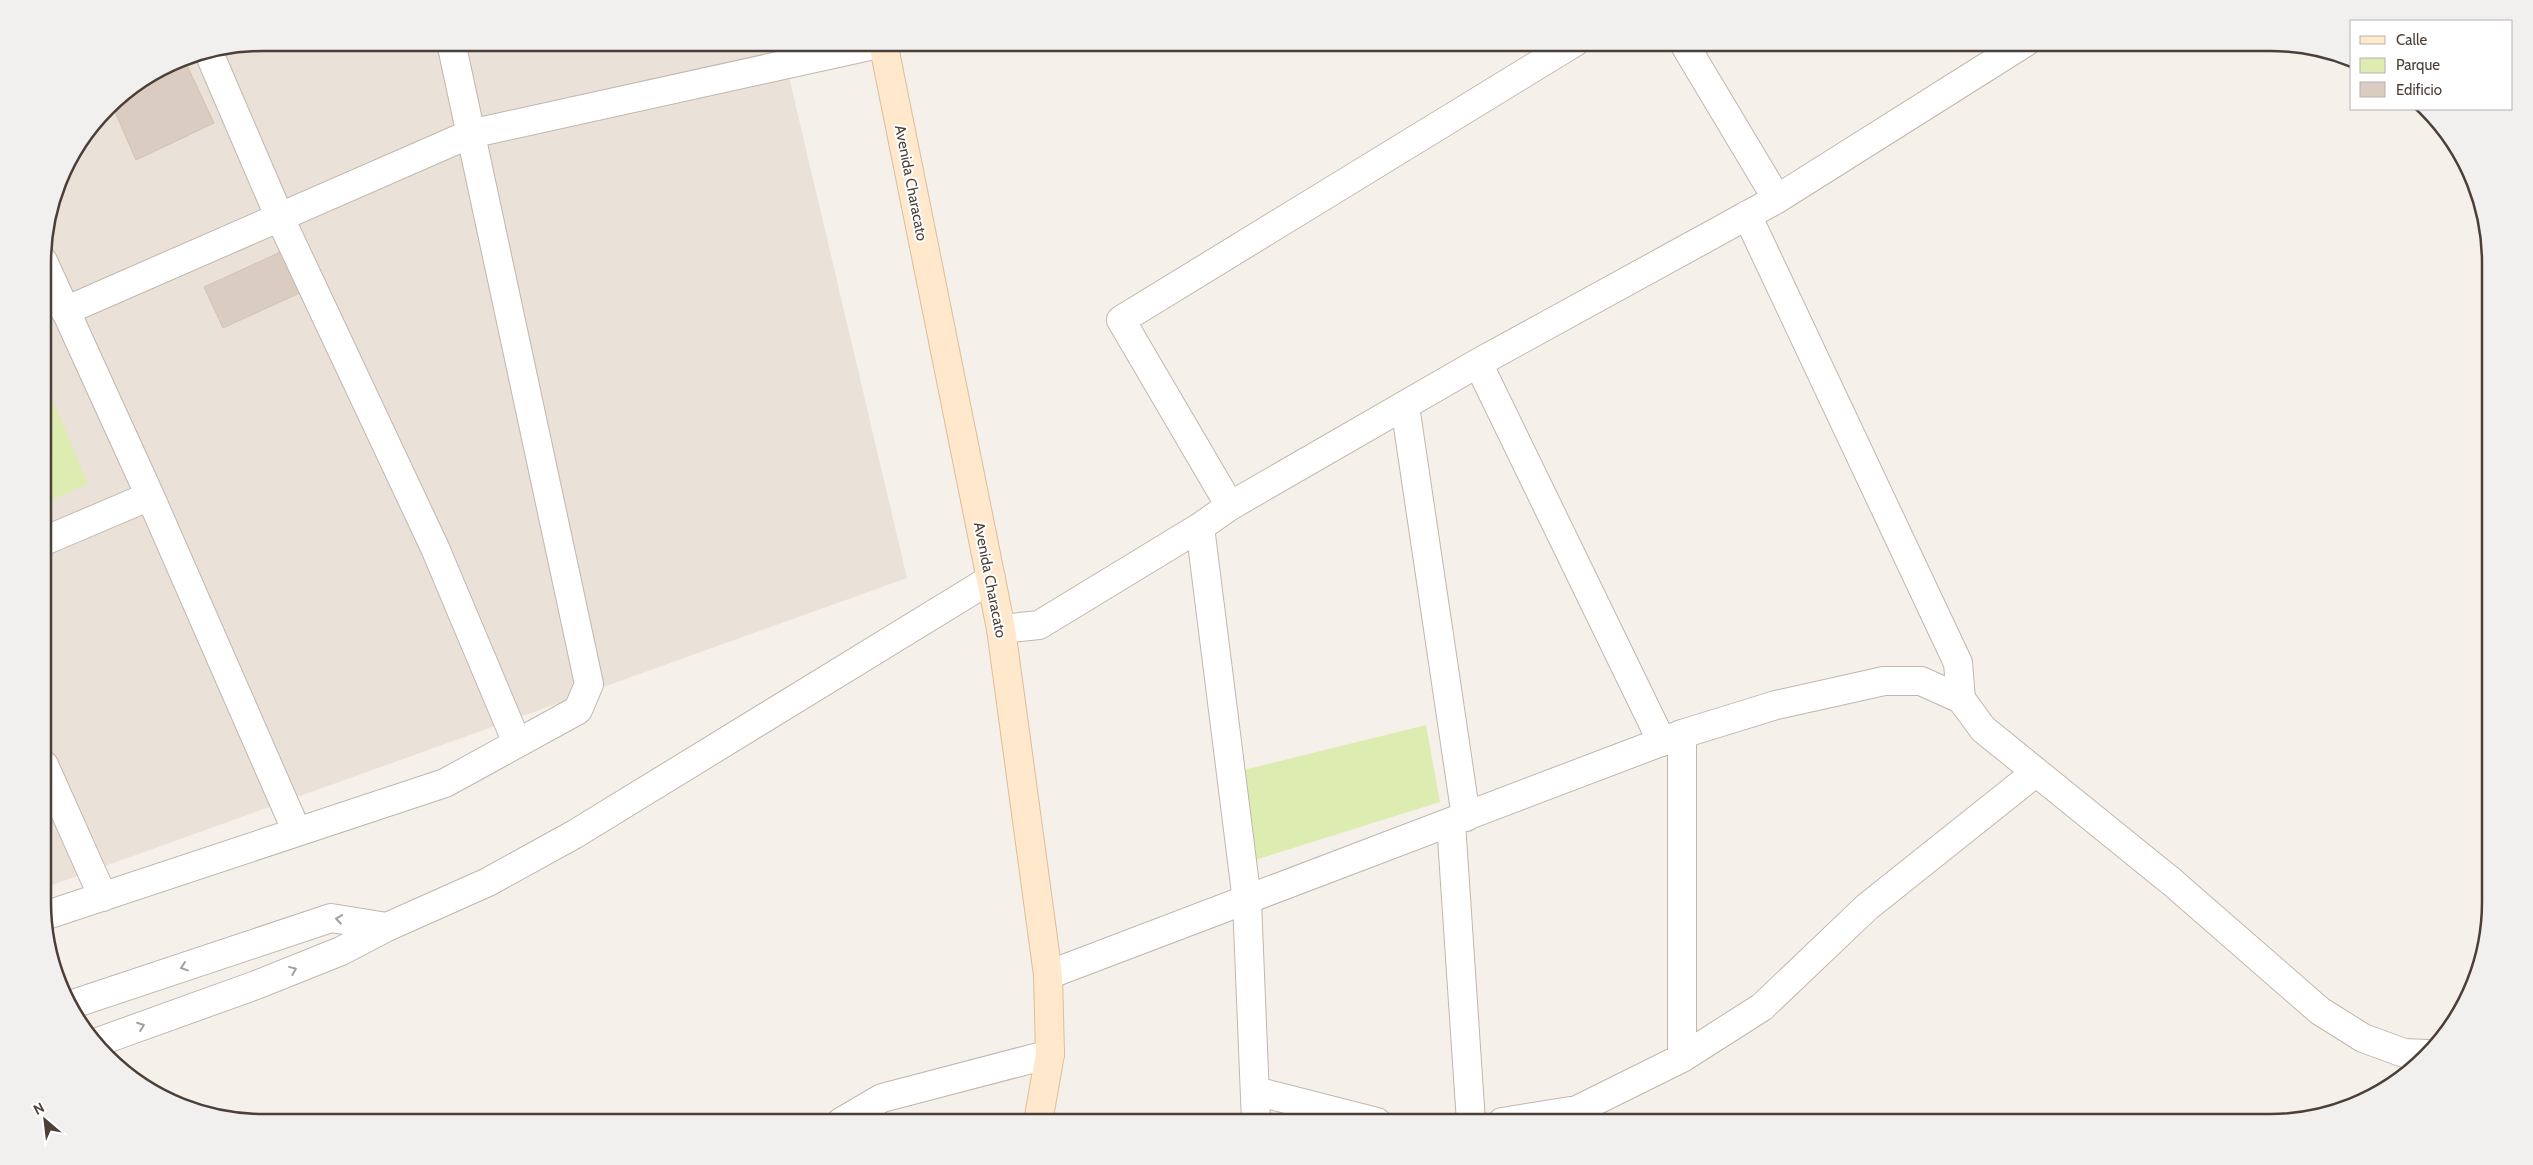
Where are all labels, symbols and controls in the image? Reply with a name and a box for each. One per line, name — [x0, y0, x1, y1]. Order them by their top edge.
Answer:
legend — [2350, 20, 2513, 110]
text: Calle — [2396, 31, 2427, 49]
text: Parque — [2396, 56, 2440, 74]
text: Edificio — [2396, 81, 2442, 99]
street label: Avenida Characato — [891, 124, 931, 242]
street label: Avenida Characato — [970, 521, 1010, 639]
one-way arrow — [334, 915, 343, 925]
one-way arrow — [181, 961, 189, 971]
one-way arrow — [289, 966, 297, 976]
one-way arrow — [136, 1022, 145, 1032]
north arrow — [20, 1095, 70, 1145]
text: N — [30, 1098, 47, 1119]

